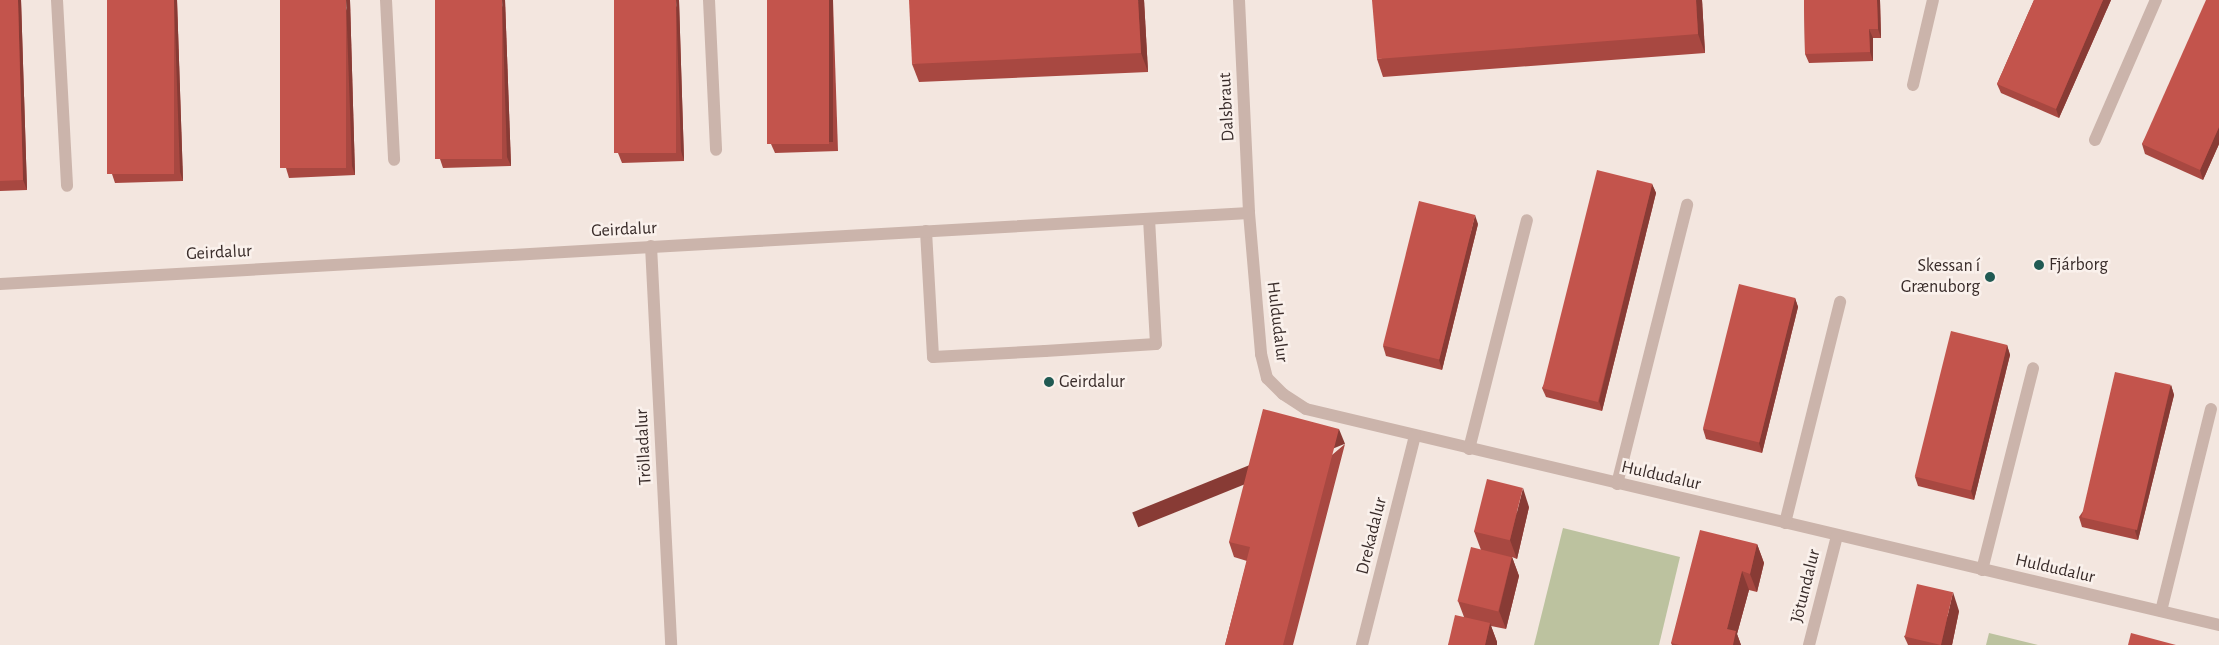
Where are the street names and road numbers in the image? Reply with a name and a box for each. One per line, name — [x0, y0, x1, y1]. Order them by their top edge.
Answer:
street label: Dalsbraut — [1214, 72, 1240, 142]
street label: Geirdalur — [591, 217, 657, 243]
street label: Geirdalur — [186, 240, 252, 266]
street label: Huldudalur — [1261, 280, 1293, 364]
street label: Trölladalur — [631, 408, 657, 486]
street label: Huldudalur — [1619, 456, 1703, 496]
street label: Drekadalur — [1352, 495, 1392, 577]
street label: Jötundalur — [1786, 547, 1826, 625]
street label: Huldudalur — [2013, 549, 2097, 589]

